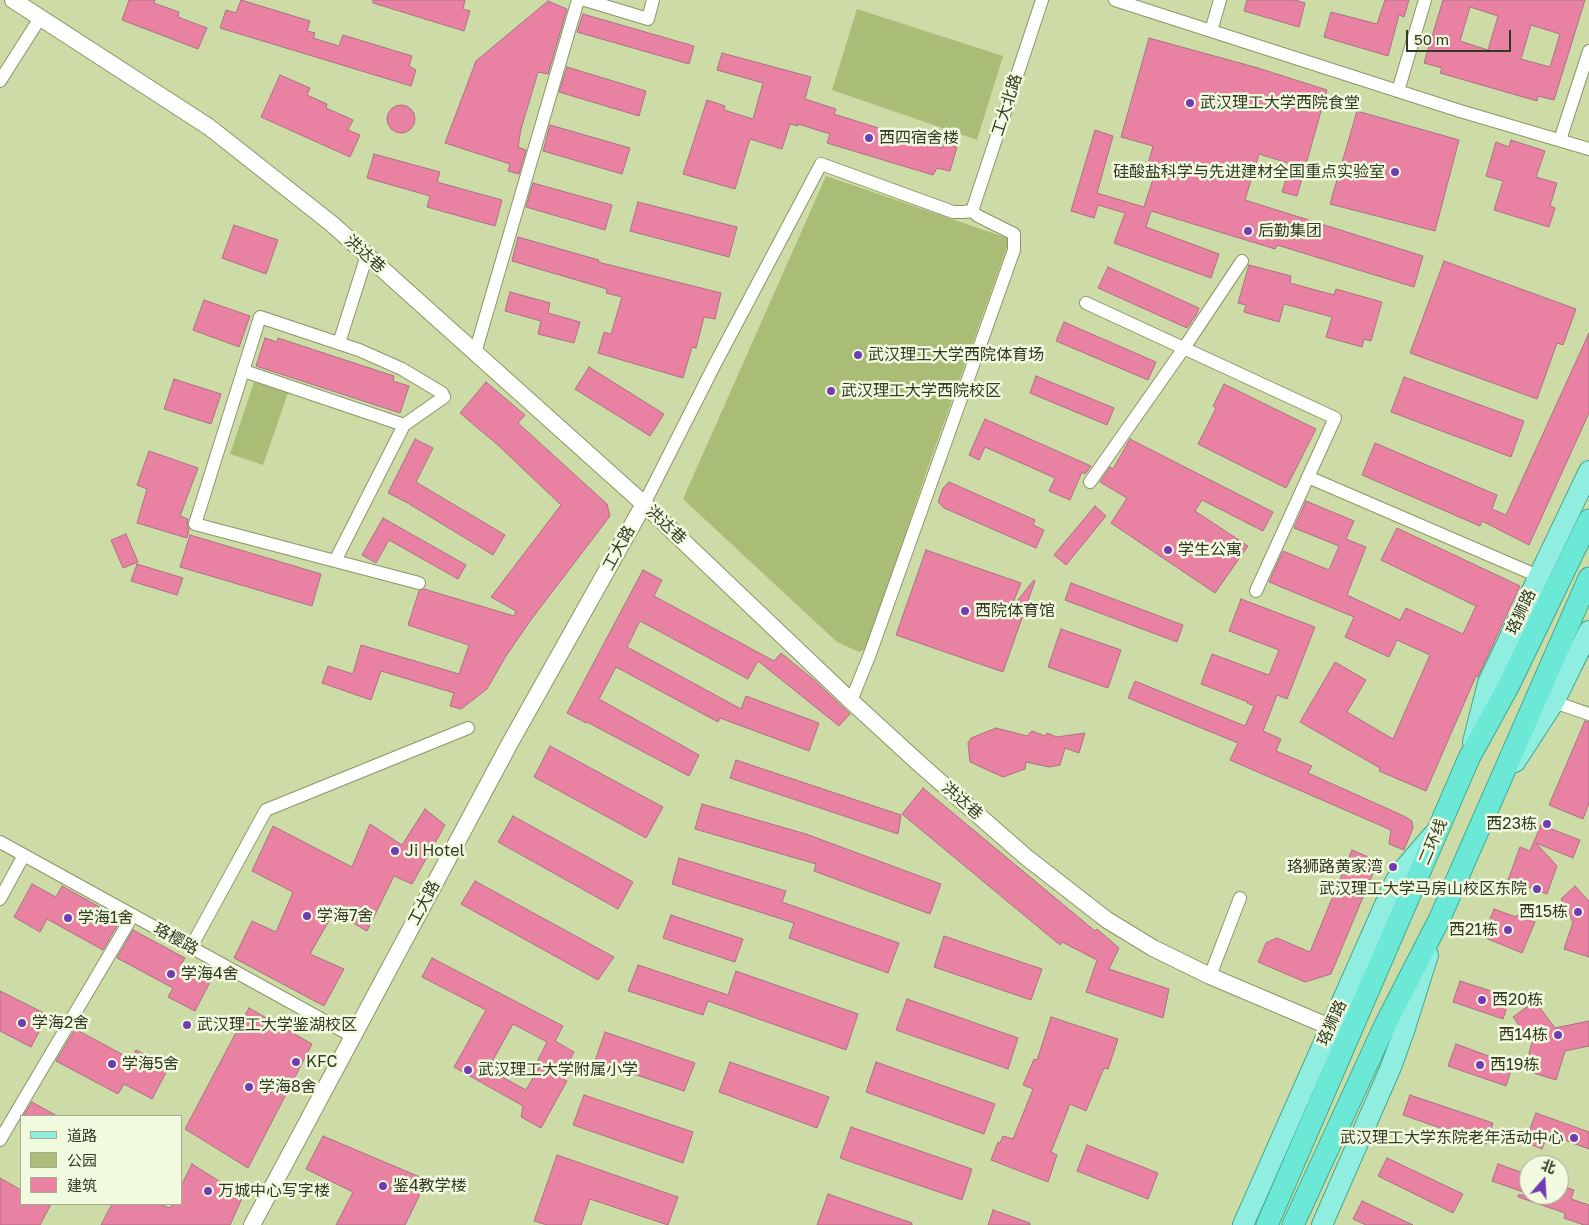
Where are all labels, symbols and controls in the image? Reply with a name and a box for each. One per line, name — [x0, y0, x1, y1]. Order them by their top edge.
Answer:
scale bar — [1409, 20, 1514, 52]
text: 50 m — [1414, 30, 1449, 48]
street label: 工大北路 — [988, 72, 1026, 138]
place label: 武汉理工大学西院食堂 — [1200, 93, 1360, 113]
marker: 武汉理工大学西院食堂 — [1184, 97, 1196, 109]
place label: 西四宿舍楼 — [879, 128, 959, 148]
marker: 西四宿舍楼 — [863, 132, 875, 144]
place label: 硅酸盐科学与先进建材全国重点实验室 — [1113, 162, 1385, 182]
marker: 硅酸盐科学与先进建材全国重点实验室 — [1389, 166, 1401, 178]
place label: 后勤集团 — [1258, 221, 1322, 241]
marker: 后勤集团 — [1242, 225, 1254, 237]
street label: 洪达巷 — [341, 231, 389, 277]
place label: 武汉理工大学西院体育场 — [868, 345, 1044, 365]
marker: 武汉理工大学西院体育场 — [852, 349, 864, 361]
place label: 武汉理工大学西院校区 — [841, 381, 1001, 401]
marker: 武汉理工大学西院校区 — [825, 385, 837, 397]
street label: 洪达巷 — [642, 502, 690, 548]
street label: 工大路 — [599, 522, 639, 574]
place label: 学生公寓 — [1178, 540, 1242, 560]
marker: 学生公寓 — [1162, 544, 1174, 556]
street label: 珞狮路 — [1502, 586, 1540, 638]
place label: 西院体育馆 — [975, 601, 1055, 621]
marker: 西院体育馆 — [959, 605, 971, 617]
street label: 洪达巷 — [938, 778, 986, 824]
place label: 西23栋 — [1486, 814, 1537, 834]
street label: 二环线 — [1415, 816, 1451, 868]
marker: 西23栋 — [1541, 818, 1553, 830]
place label: Ji Hotel — [405, 841, 465, 861]
marker: Ji Hotel — [389, 845, 401, 857]
place label: 珞狮路黄家湾 — [1287, 857, 1383, 877]
marker: 珞狮路黄家湾 — [1387, 861, 1399, 873]
street label: 工大路 — [404, 877, 444, 929]
place label: 武汉理工大学马房山校区东院 — [1319, 879, 1527, 899]
marker: 武汉理工大学马房山校区东院 — [1531, 883, 1543, 895]
place label: 西15栋 — [1519, 902, 1568, 922]
place label: 学海7舍 — [317, 906, 373, 926]
marker: 西15栋 — [1572, 906, 1584, 918]
place label: 学海1舍 — [78, 908, 134, 928]
marker: 学海7舍 — [301, 910, 313, 922]
marker: 学海1舍 — [62, 912, 74, 924]
street label: 珞樱路 — [150, 919, 202, 959]
place label: 西21栋 — [1449, 920, 1498, 940]
marker: 西21栋 — [1502, 924, 1514, 936]
place label: 学海4舍 — [181, 964, 239, 984]
marker: 学海4舍 — [165, 968, 177, 980]
place label: 西20栋 — [1492, 990, 1543, 1010]
marker: 西20栋 — [1476, 994, 1488, 1006]
street label: 珞狮路 — [1313, 997, 1351, 1049]
place label: 学海2舍 — [32, 1013, 89, 1033]
place label: 武汉理工大学鉴湖校区 — [197, 1015, 357, 1035]
marker: 学海2舍 — [16, 1017, 28, 1029]
marker: 武汉理工大学鉴湖校区 — [181, 1019, 193, 1031]
place label: 西14栋 — [1498, 1025, 1548, 1045]
marker: 西14栋 — [1552, 1029, 1564, 1041]
place label: KFC — [306, 1052, 337, 1072]
place label: 学海5舍 — [122, 1054, 179, 1074]
place label: 西19栋 — [1490, 1055, 1539, 1075]
marker: KFC — [290, 1056, 302, 1068]
marker: 学海5舍 — [106, 1058, 118, 1070]
marker: 西19栋 — [1474, 1059, 1486, 1071]
place label: 武汉理工大学附属小学 — [478, 1060, 638, 1080]
marker: 武汉理工大学附属小学 — [462, 1064, 474, 1076]
place label: 学海8舍 — [259, 1077, 317, 1097]
marker: 学海8舍 — [243, 1081, 255, 1093]
legend — [20, 1115, 182, 1205]
text: 道路 — [67, 1126, 97, 1144]
place label: 武汉理工大学东院老年活动中心 — [1340, 1128, 1564, 1148]
marker: 武汉理工大学东院老年活动中心 — [1568, 1132, 1580, 1144]
text: 公园 — [67, 1151, 97, 1169]
north arrow — [1519, 1155, 1569, 1205]
text: 北 — [1539, 1156, 1558, 1177]
text: 建筑 — [67, 1176, 97, 1194]
place label: 鉴4教学楼 — [393, 1176, 467, 1196]
marker: 鉴4教学楼 — [377, 1180, 389, 1192]
place label: 万城中心写字楼 — [218, 1181, 330, 1201]
marker: 万城中心写字楼 — [202, 1185, 214, 1197]

